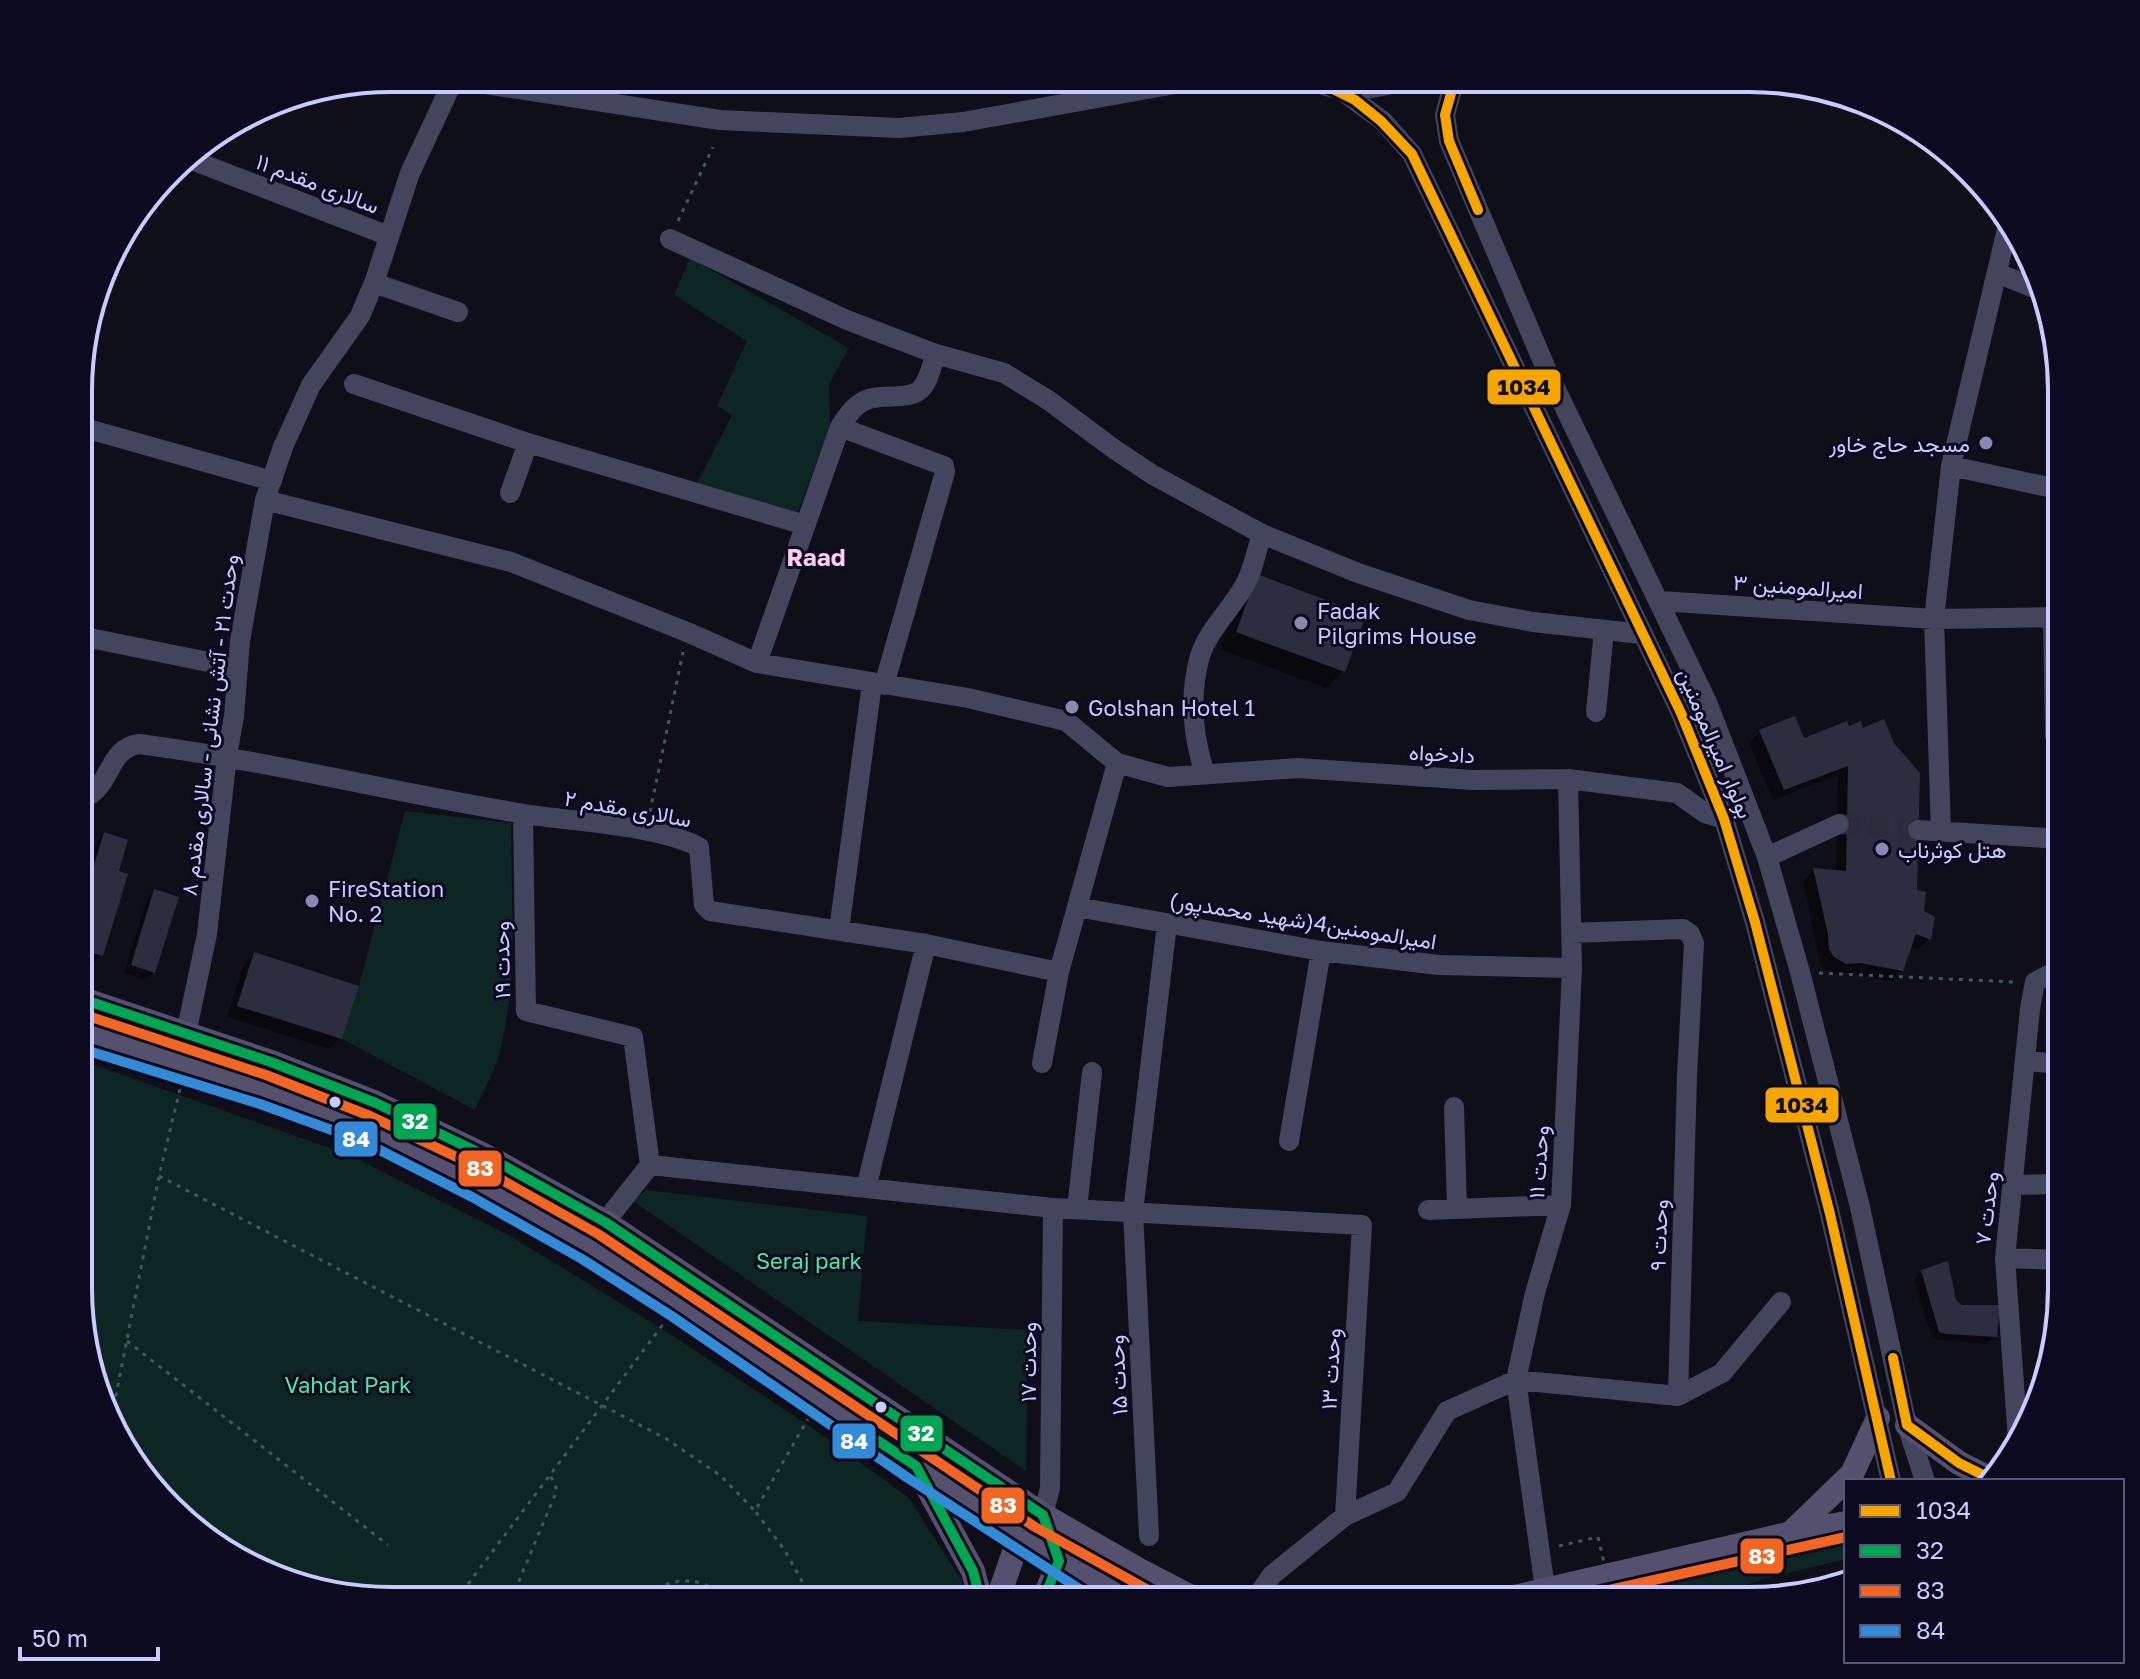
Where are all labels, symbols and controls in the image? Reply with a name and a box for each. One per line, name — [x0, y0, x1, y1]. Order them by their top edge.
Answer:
street label: سالاری مقدم ۱۱ — [252, 147, 383, 221]
line badge: 1034 — [1486, 368, 1562, 406]
text: 1034 — [1498, 373, 1550, 400]
place label: مسجد حاج خاور — [1828, 430, 1970, 459]
marker: مسجد حاج خاور — [1977, 434, 1995, 452]
district label: Raad — [787, 542, 845, 571]
street label: وحدت ۲۱ - آتش نشانی - سالاری مقدم ۸ — [175, 553, 245, 898]
street label: امیرالمومنین ۳ — [1732, 568, 1864, 605]
place label: Fadak Pilgrims House — [1317, 597, 1476, 649]
marker: Fadak Pilgrims House — [1292, 614, 1310, 632]
street label: بولوار امیرالمومنین — [1671, 664, 1760, 823]
place label: Golshan Hotel 1 — [1088, 694, 1255, 721]
marker: Golshan Hotel 1 — [1063, 698, 1081, 716]
street label: دادخواه — [1408, 738, 1476, 769]
street label: سالاری مقدم ۲ — [562, 784, 694, 834]
place label: هتل کوثرناب — [1898, 836, 2007, 864]
marker: هتل کوثرناب — [1873, 840, 1891, 858]
place label: FireStation No. 2 — [328, 875, 444, 927]
street label: امیرالمومنین4(شهید محمدپور) — [1167, 886, 1439, 956]
marker: FireStation No. 2 — [303, 892, 321, 910]
street label: وحدت ۱۹ — [487, 921, 516, 999]
line badge: 1034 — [1764, 1086, 1840, 1124]
text: 1034 — [1776, 1091, 1828, 1118]
unlabelled marker — [327, 1094, 343, 1110]
line badge: 32 — [392, 1102, 438, 1141]
text: 32 — [402, 1107, 428, 1134]
line badge: 84 — [333, 1120, 379, 1158]
street label: وحدت ۱۱ — [1522, 1124, 1555, 1200]
text: 84 — [342, 1125, 370, 1152]
line badge: 83 — [457, 1149, 503, 1188]
text: 83 — [466, 1154, 494, 1181]
street label: وحدت ۷ — [1968, 1170, 2005, 1246]
street label: وحدت ۹ — [1643, 1199, 1674, 1271]
park label: Seraj park — [756, 1247, 862, 1274]
street label: وحدت ۱۷ — [1014, 1322, 1042, 1402]
street label: وحدت ۱۳ — [1314, 1327, 1347, 1411]
street label: وحدت ۱۵ — [1101, 1334, 1134, 1416]
park label: Vahdat Park — [284, 1371, 412, 1398]
unlabelled marker — [873, 1399, 889, 1415]
line badge: 32 — [899, 1414, 944, 1453]
text: 32 — [908, 1419, 934, 1446]
line badge: 84 — [831, 1422, 877, 1460]
text: 84 — [840, 1427, 868, 1454]
legend — [1844, 1479, 2124, 1663]
line badge: 83 — [980, 1486, 1026, 1525]
text: 83 — [989, 1491, 1017, 1518]
text: 1034 — [1916, 1495, 1971, 1524]
text: 32 — [1916, 1535, 1944, 1564]
line badge: 83 — [1739, 1537, 1785, 1575]
text: 83 — [1748, 1542, 1776, 1569]
text: 83 — [1916, 1575, 1945, 1604]
scale bar — [20, 1611, 158, 1661]
text: 84 — [1916, 1615, 1945, 1644]
text: 50 m — [32, 1623, 88, 1652]

